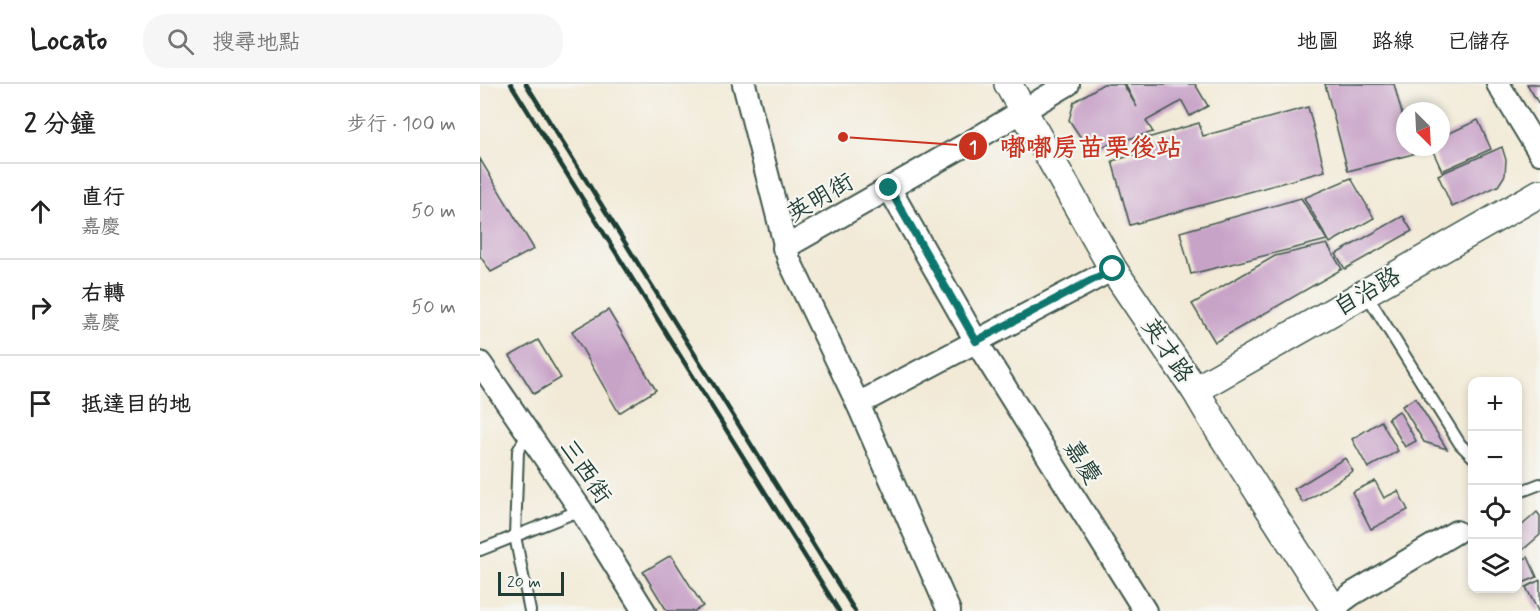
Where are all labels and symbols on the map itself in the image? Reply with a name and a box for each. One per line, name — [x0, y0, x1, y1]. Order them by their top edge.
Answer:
north arrow — [1396, 102, 1450, 156]
callout: 嘟嘟房苗栗後站 — [958, 124, 1194, 168]
text: 嘟嘟房苗栗後站 — [1000, 132, 1182, 166]
text: 1 — [969, 136, 977, 160]
street label: 英明街 — [782, 167, 860, 230]
route end — [875, 174, 901, 200]
route start — [1099, 255, 1125, 281]
street label: 自治路 — [1329, 261, 1407, 324]
street label: 英才路 — [1134, 312, 1200, 389]
street label: 三西街 — [552, 433, 618, 510]
street label: 嘉慶 — [1056, 434, 1108, 491]
scale bar — [498, 569, 564, 596]

